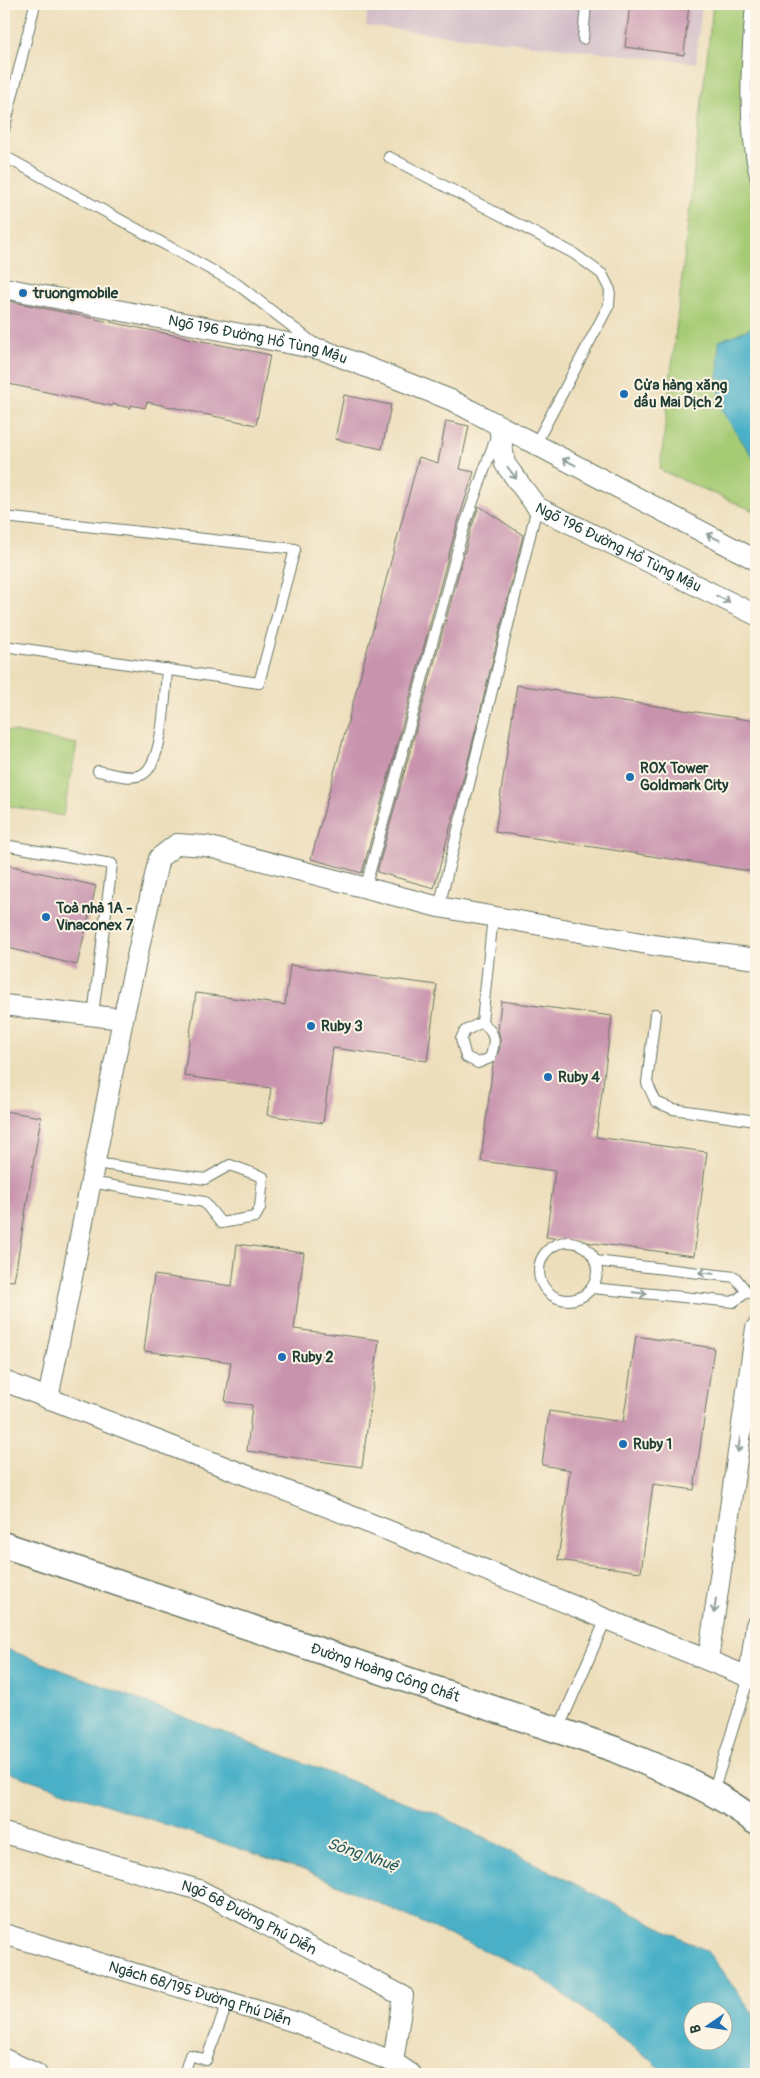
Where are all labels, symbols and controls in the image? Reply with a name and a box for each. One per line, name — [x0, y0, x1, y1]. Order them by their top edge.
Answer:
place label: truongmobile — [32, 284, 119, 303]
marker: truongmobile — [17, 287, 29, 299]
street label: Ngõ 196 Đường Hồ Tùng Mậu — [167, 311, 350, 369]
place label: Cửa hàng xăng dầu Mai Dịch 2 — [634, 376, 728, 412]
marker: Cửa hàng xăng dầu Mai Dịch 2 — [618, 388, 630, 400]
one-way arrow — [562, 457, 576, 467]
one-way arrow — [506, 466, 517, 479]
street label: Ngõ 196 Đường Hồ Tùng Mậu — [532, 499, 705, 597]
one-way arrow — [706, 532, 721, 541]
one-way arrow — [715, 595, 730, 604]
place label: ROX Tower Goldmark City — [640, 759, 729, 795]
marker: ROX Tower Goldmark City — [624, 771, 636, 783]
place label: Toà nhà 1A - Vinaconex 7 — [55, 899, 133, 935]
marker: Toà nhà 1A - Vinaconex 7 — [40, 911, 52, 923]
place label: Ruby 3 — [321, 1017, 363, 1036]
marker: Ruby 3 — [305, 1020, 317, 1032]
place label: Ruby 4 — [558, 1068, 600, 1087]
marker: Ruby 4 — [542, 1071, 554, 1083]
one-way arrow — [699, 1268, 715, 1278]
one-way arrow — [632, 1288, 648, 1298]
place label: Ruby 2 — [292, 1348, 334, 1367]
marker: Ruby 2 — [276, 1351, 288, 1363]
place label: Ruby 1 — [633, 1435, 672, 1454]
one-way arrow — [734, 1437, 744, 1453]
marker: Ruby 1 — [617, 1438, 629, 1450]
one-way arrow — [710, 1598, 720, 1614]
street label: Đường Hoàng Công Chất — [308, 1639, 463, 1707]
water label: Sông Nhuệ — [325, 1834, 402, 1877]
street label: Ngõ 68 Đường Phú Diễn — [179, 1876, 320, 1960]
street label: Ngách 68/195 Đường Phú Diễn — [106, 1957, 294, 2030]
north arrow — [682, 2000, 732, 2050]
text: B — [687, 2023, 705, 2035]

